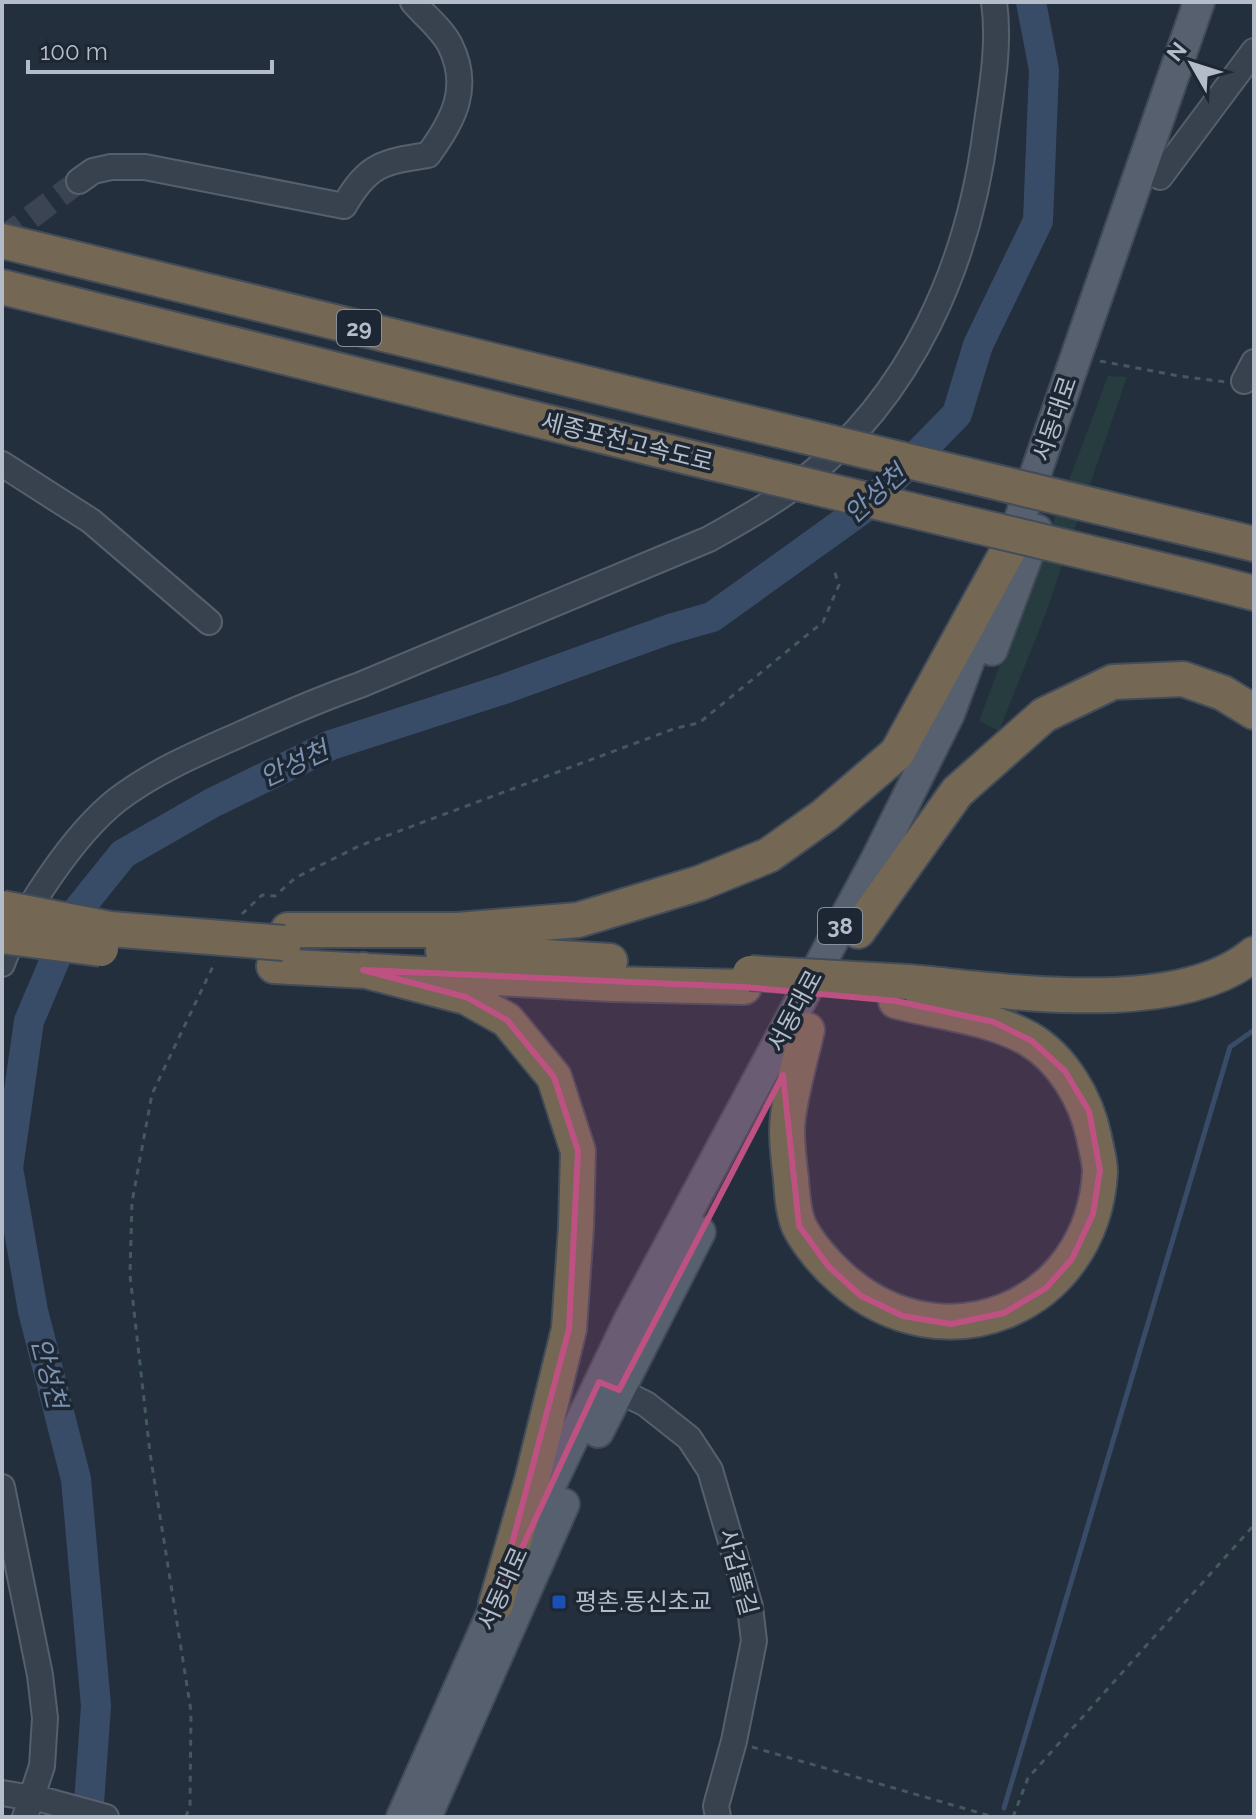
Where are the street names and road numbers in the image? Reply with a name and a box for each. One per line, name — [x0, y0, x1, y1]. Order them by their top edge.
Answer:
road number: 29 — [337, 310, 381, 346]
street label: 서동대로 — [1026, 372, 1083, 465]
street label: 세종포천고속도로 — [538, 406, 716, 477]
road number: 38 — [818, 908, 862, 944]
street label: 서동대로 — [761, 965, 828, 1057]
street label: 사갑뜰길 — [713, 1525, 764, 1618]
street label: 서동대로 — [471, 1543, 534, 1635]

